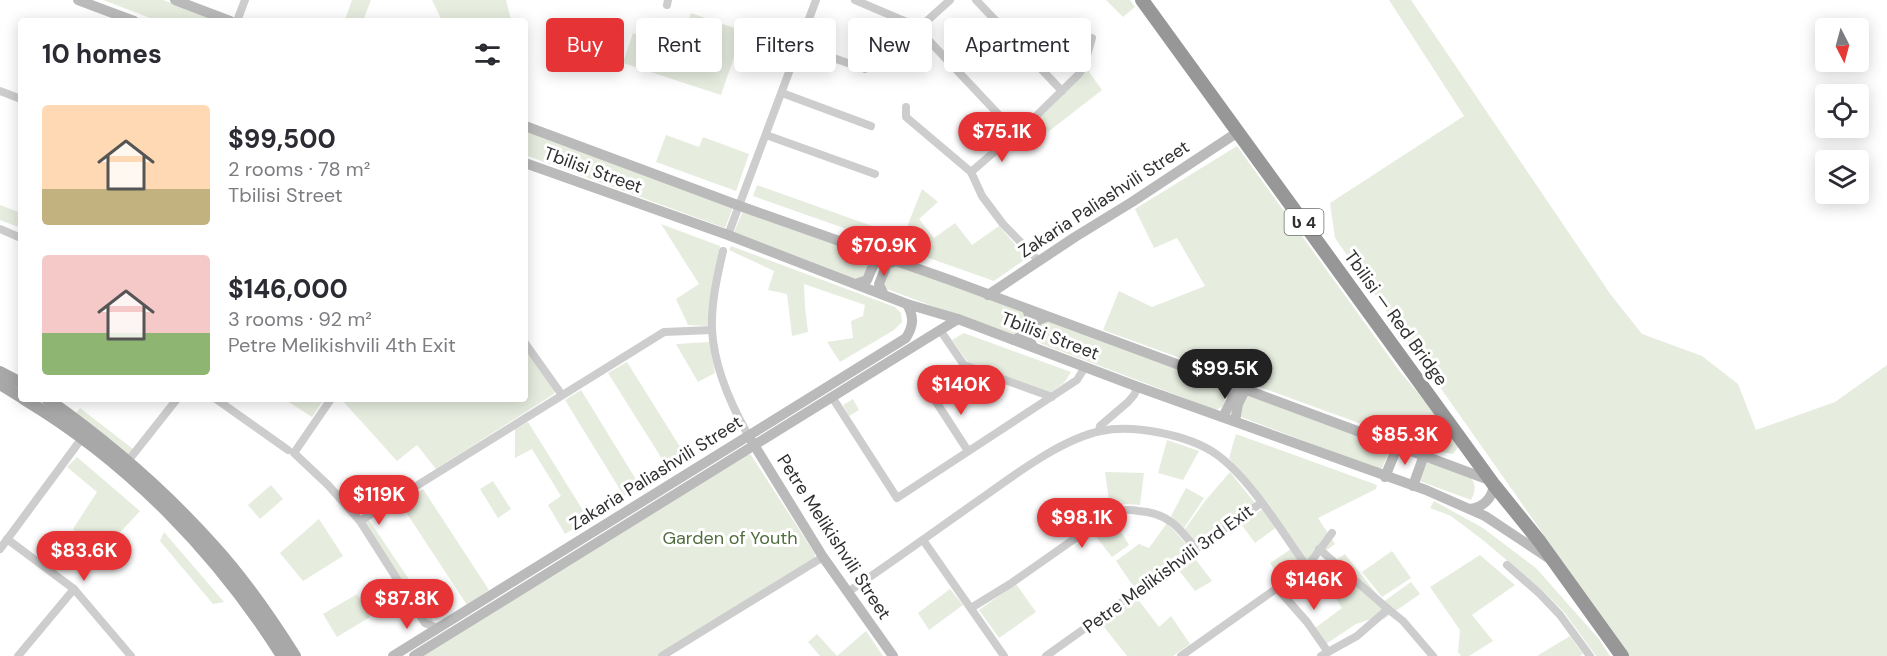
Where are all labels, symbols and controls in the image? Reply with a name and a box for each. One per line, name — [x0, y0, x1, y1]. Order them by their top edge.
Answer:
chip: Buy — [546, 18, 624, 72]
chip: Rent — [636, 18, 722, 72]
chip: Filters — [734, 18, 836, 72]
chip: New — [848, 18, 932, 72]
chip: Apartment — [944, 18, 1091, 72]
north arrow — [1815, 18, 1869, 72]
map controls — [1815, 18, 1869, 204]
text: 10 homes — [42, 37, 162, 71]
icon: filters — [471, 38, 504, 71]
button: locate — [1815, 84, 1869, 138]
pin: $75.1K — [953, 112, 1051, 163]
text: $75.1K — [972, 118, 1032, 144]
text: $99,500 — [228, 122, 336, 156]
icon: home — [90, 129, 162, 201]
street label: Zakaria Paliashvili Street — [1014, 135, 1194, 263]
street label: Tbilisi Street — [540, 141, 646, 199]
button: layers — [1815, 150, 1869, 204]
text: 2 rooms · 78 m² — [228, 156, 370, 182]
text: Tbilisi Street — [228, 182, 343, 208]
road number: ს 4 — [1284, 209, 1324, 235]
pin: $70.9K — [835, 226, 933, 277]
text: $70.9K — [851, 232, 917, 258]
street label: Tbilisi — Red Bridge — [1339, 245, 1453, 391]
text: $146,000 — [228, 272, 348, 306]
icon: home — [90, 279, 162, 351]
text: 3 rooms · 92 m² — [228, 306, 372, 332]
street label: Tbilisi Street — [998, 306, 1102, 366]
text: Petre Melikishvili 4th Exit — [228, 332, 456, 358]
pin: $99.5K — [1176, 349, 1274, 400]
text: $99.5K — [1191, 355, 1259, 381]
pin: $140K — [919, 365, 1003, 416]
text: $140K — [931, 371, 991, 397]
street label: Zakaria Paliashvili Street — [565, 410, 747, 536]
pin: $85.3K — [1356, 415, 1454, 466]
text: $85.3K — [1371, 421, 1439, 447]
street label: Petre Melikishvili Street — [772, 450, 896, 624]
pin: $119K — [337, 475, 421, 526]
text: $119K — [353, 481, 405, 507]
pin: $98.1K — [1033, 498, 1131, 549]
street label: Petre Melikishvili 3rd Exit — [1078, 499, 1258, 639]
text: $98.1K — [1051, 504, 1113, 530]
park label: Garden of Youth — [662, 526, 798, 550]
pin: $83.6K — [35, 531, 133, 582]
text: $83.6K — [51, 537, 117, 563]
pin: $146K — [1272, 560, 1356, 611]
text: $146K — [1285, 566, 1343, 592]
pin: $87.8K — [358, 579, 456, 630]
text: $87.8K — [375, 585, 439, 611]

